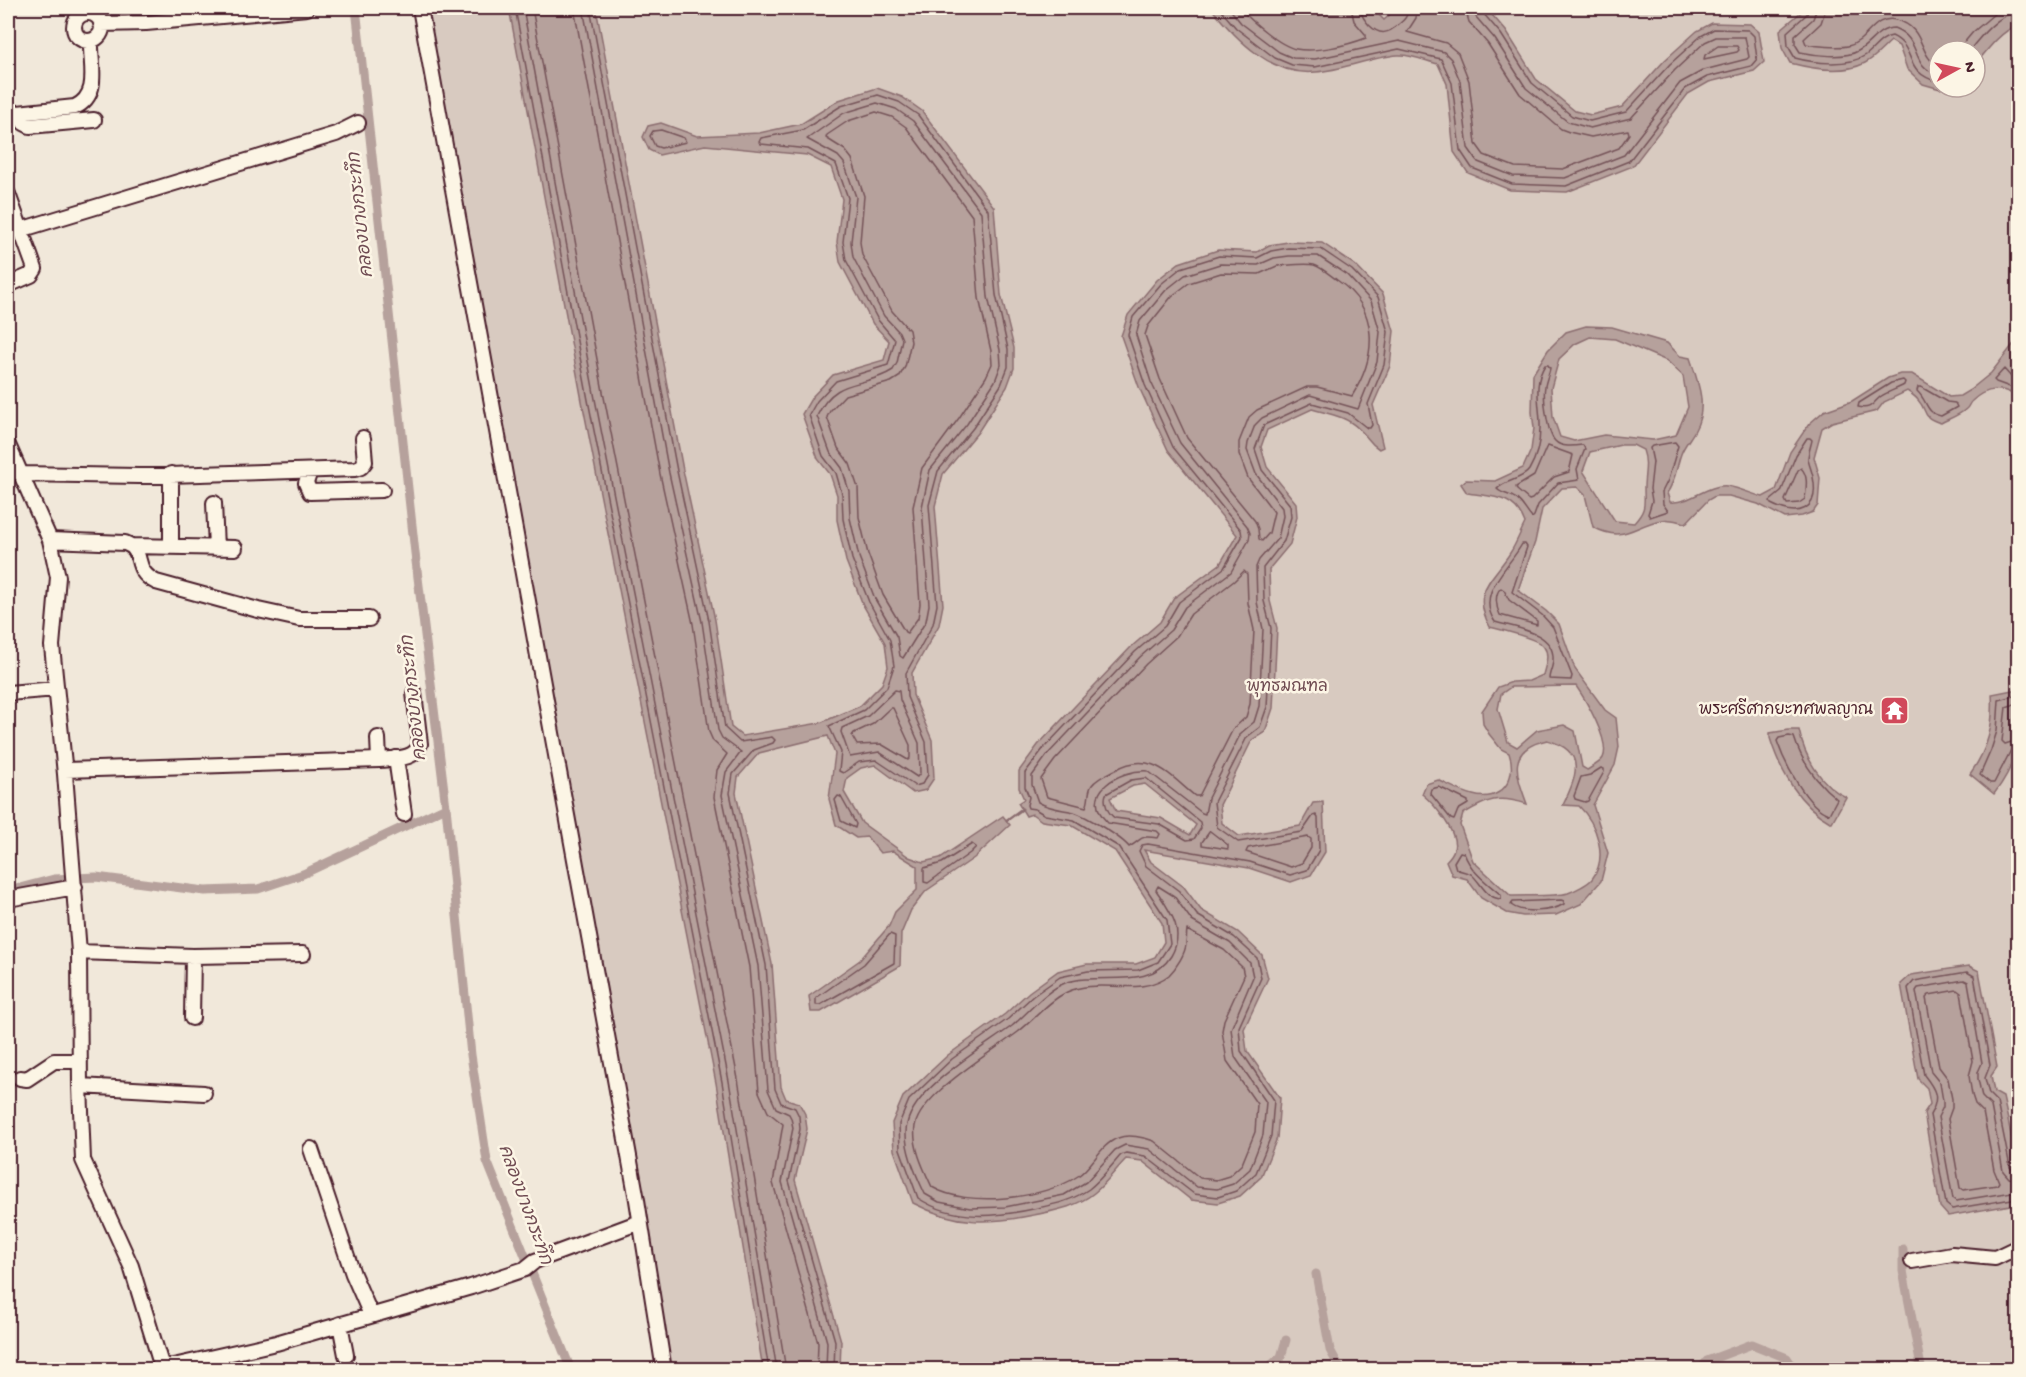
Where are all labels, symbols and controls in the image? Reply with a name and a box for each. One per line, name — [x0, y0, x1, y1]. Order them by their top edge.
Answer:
north arrow — [1927, 39, 1987, 99]
text: N — [1958, 61, 1979, 74]
water label: คลองบางกระทึก — [342, 150, 379, 279]
water label: คลองบางกระทึก — [395, 633, 432, 762]
park label: พุทธมณฑล — [1246, 679, 1328, 698]
temple icon: พระศรีศากยะทศพลญาณ — [1878, 695, 1910, 727]
place label: พระศรีศากยะทศพลญาณ — [1699, 698, 1873, 721]
water label: คลองบางกระทึก — [493, 1141, 559, 1269]

